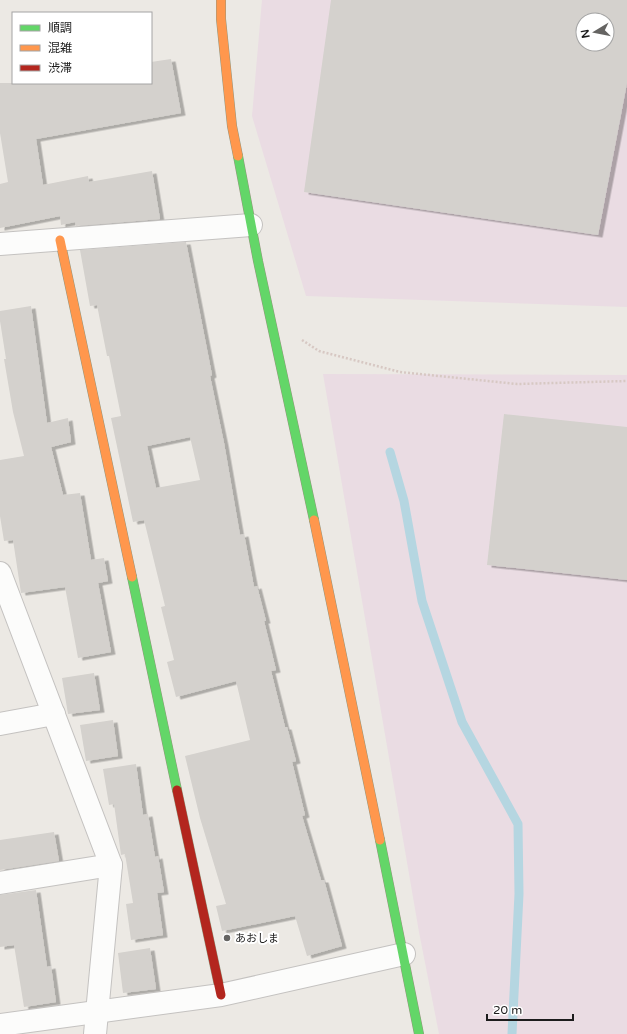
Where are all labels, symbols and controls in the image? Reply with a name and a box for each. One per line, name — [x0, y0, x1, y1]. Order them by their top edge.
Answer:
legend — [12, 12, 152, 84]
north arrow — [575, 12, 615, 52]
text: 順調 — [48, 21, 72, 35]
text: N — [578, 28, 593, 39]
text: 混雑 — [48, 41, 72, 55]
text: 渋滞 — [48, 61, 72, 75]
place label: あおしま — [235, 932, 279, 945]
marker: あおしま — [222, 933, 232, 943]
scale bar — [487, 996, 573, 1022]
text: 20 m — [493, 1003, 522, 1017]

